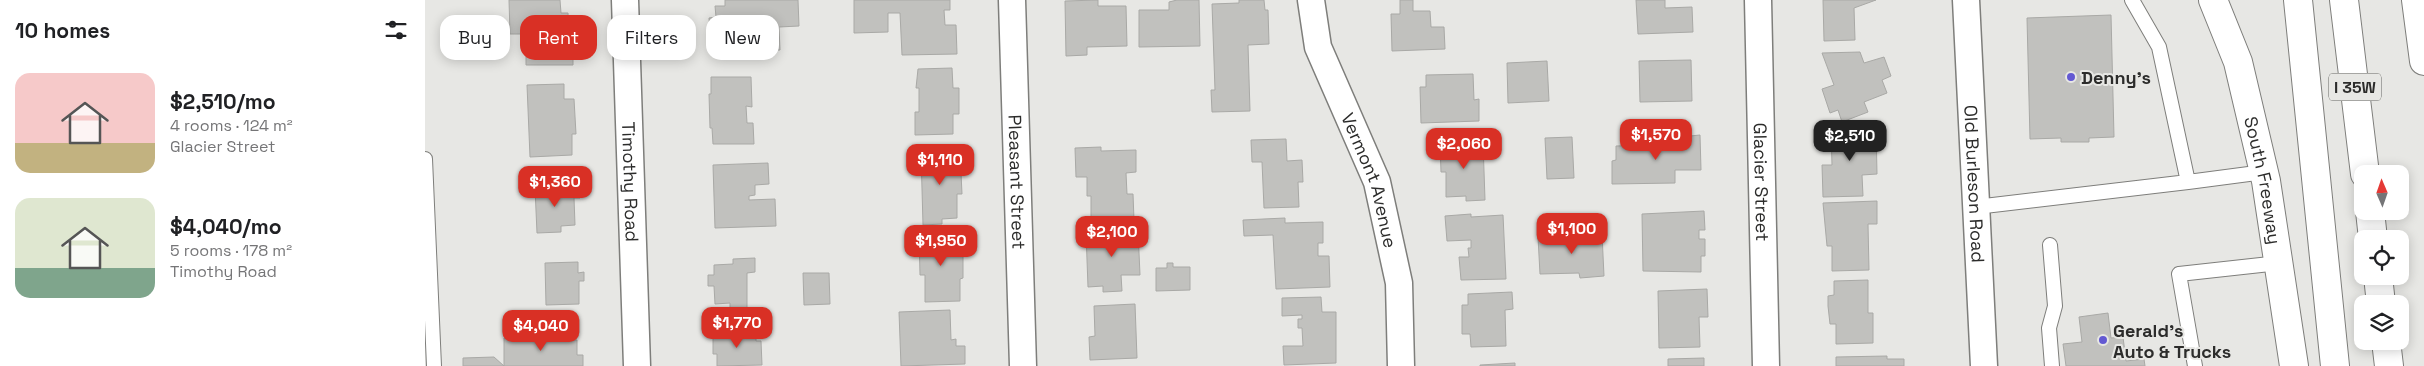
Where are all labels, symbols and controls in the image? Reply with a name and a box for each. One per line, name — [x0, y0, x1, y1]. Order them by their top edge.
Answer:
chip: Buy — [440, 15, 510, 60]
chip: Rent — [520, 15, 597, 60]
chip: Filters — [607, 15, 696, 60]
chip: New — [706, 15, 779, 60]
icon: filters — [382, 16, 410, 44]
text: 10 homes — [15, 17, 110, 44]
place label: Denny's — [2081, 66, 2151, 89]
marker: Denny's — [2065, 71, 2077, 83]
road number: I 35W — [2329, 74, 2381, 100]
text: $2,510/mo — [170, 88, 276, 115]
icon: home — [55, 93, 115, 153]
street label: Old Burleson Road — [1960, 104, 1990, 263]
street label: Vermont Avenue — [1337, 109, 1402, 250]
street label: Pleasant Street — [1004, 114, 1031, 250]
street label: South Freeway — [2240, 114, 2287, 246]
text: 4 rooms · 124 m² — [170, 115, 293, 136]
pin: $1,570 — [1615, 119, 1697, 161]
pin: $2,510 — [1809, 120, 1891, 162]
street label: Timothy Road — [618, 121, 644, 242]
street label: Glacier Street — [1749, 122, 1775, 242]
text: $1,570 — [1631, 124, 1681, 145]
text: $2,510 — [1825, 125, 1875, 146]
pin: $2,060 — [1423, 128, 1505, 170]
text: $2,060 — [1437, 133, 1491, 154]
text: Glacier Street — [170, 136, 275, 157]
pin: $1,110 — [899, 144, 981, 186]
text: $1,110 — [917, 149, 963, 170]
north arrow — [2354, 165, 2409, 220]
map controls — [2354, 165, 2409, 350]
pin: $1,360 — [514, 166, 596, 208]
text: $1,360 — [529, 171, 581, 192]
pin: $1,100 — [1531, 212, 1613, 255]
text: $4,040/mo — [170, 213, 282, 240]
pin: $2,100 — [1071, 216, 1153, 258]
icon: home — [55, 218, 115, 278]
text: $1,100 — [1548, 218, 1596, 239]
text: $2,100 — [1086, 221, 1138, 242]
pin: $1,950 — [900, 224, 982, 267]
text: $1,950 — [915, 230, 967, 251]
button: locate — [2354, 230, 2409, 285]
text: 5 rooms · 178 m² — [170, 240, 292, 261]
text: Timothy Road — [170, 261, 277, 282]
button: layers — [2354, 295, 2409, 350]
pin: $1,770 — [696, 306, 778, 349]
pin: $4,040 — [500, 310, 582, 352]
text: $1,770 — [712, 312, 762, 333]
text: $4,040 — [513, 315, 569, 336]
place label: Gerald's Auto & Trucks — [2113, 319, 2231, 363]
marker: Gerald's Auto & Trucks — [2097, 334, 2109, 346]

